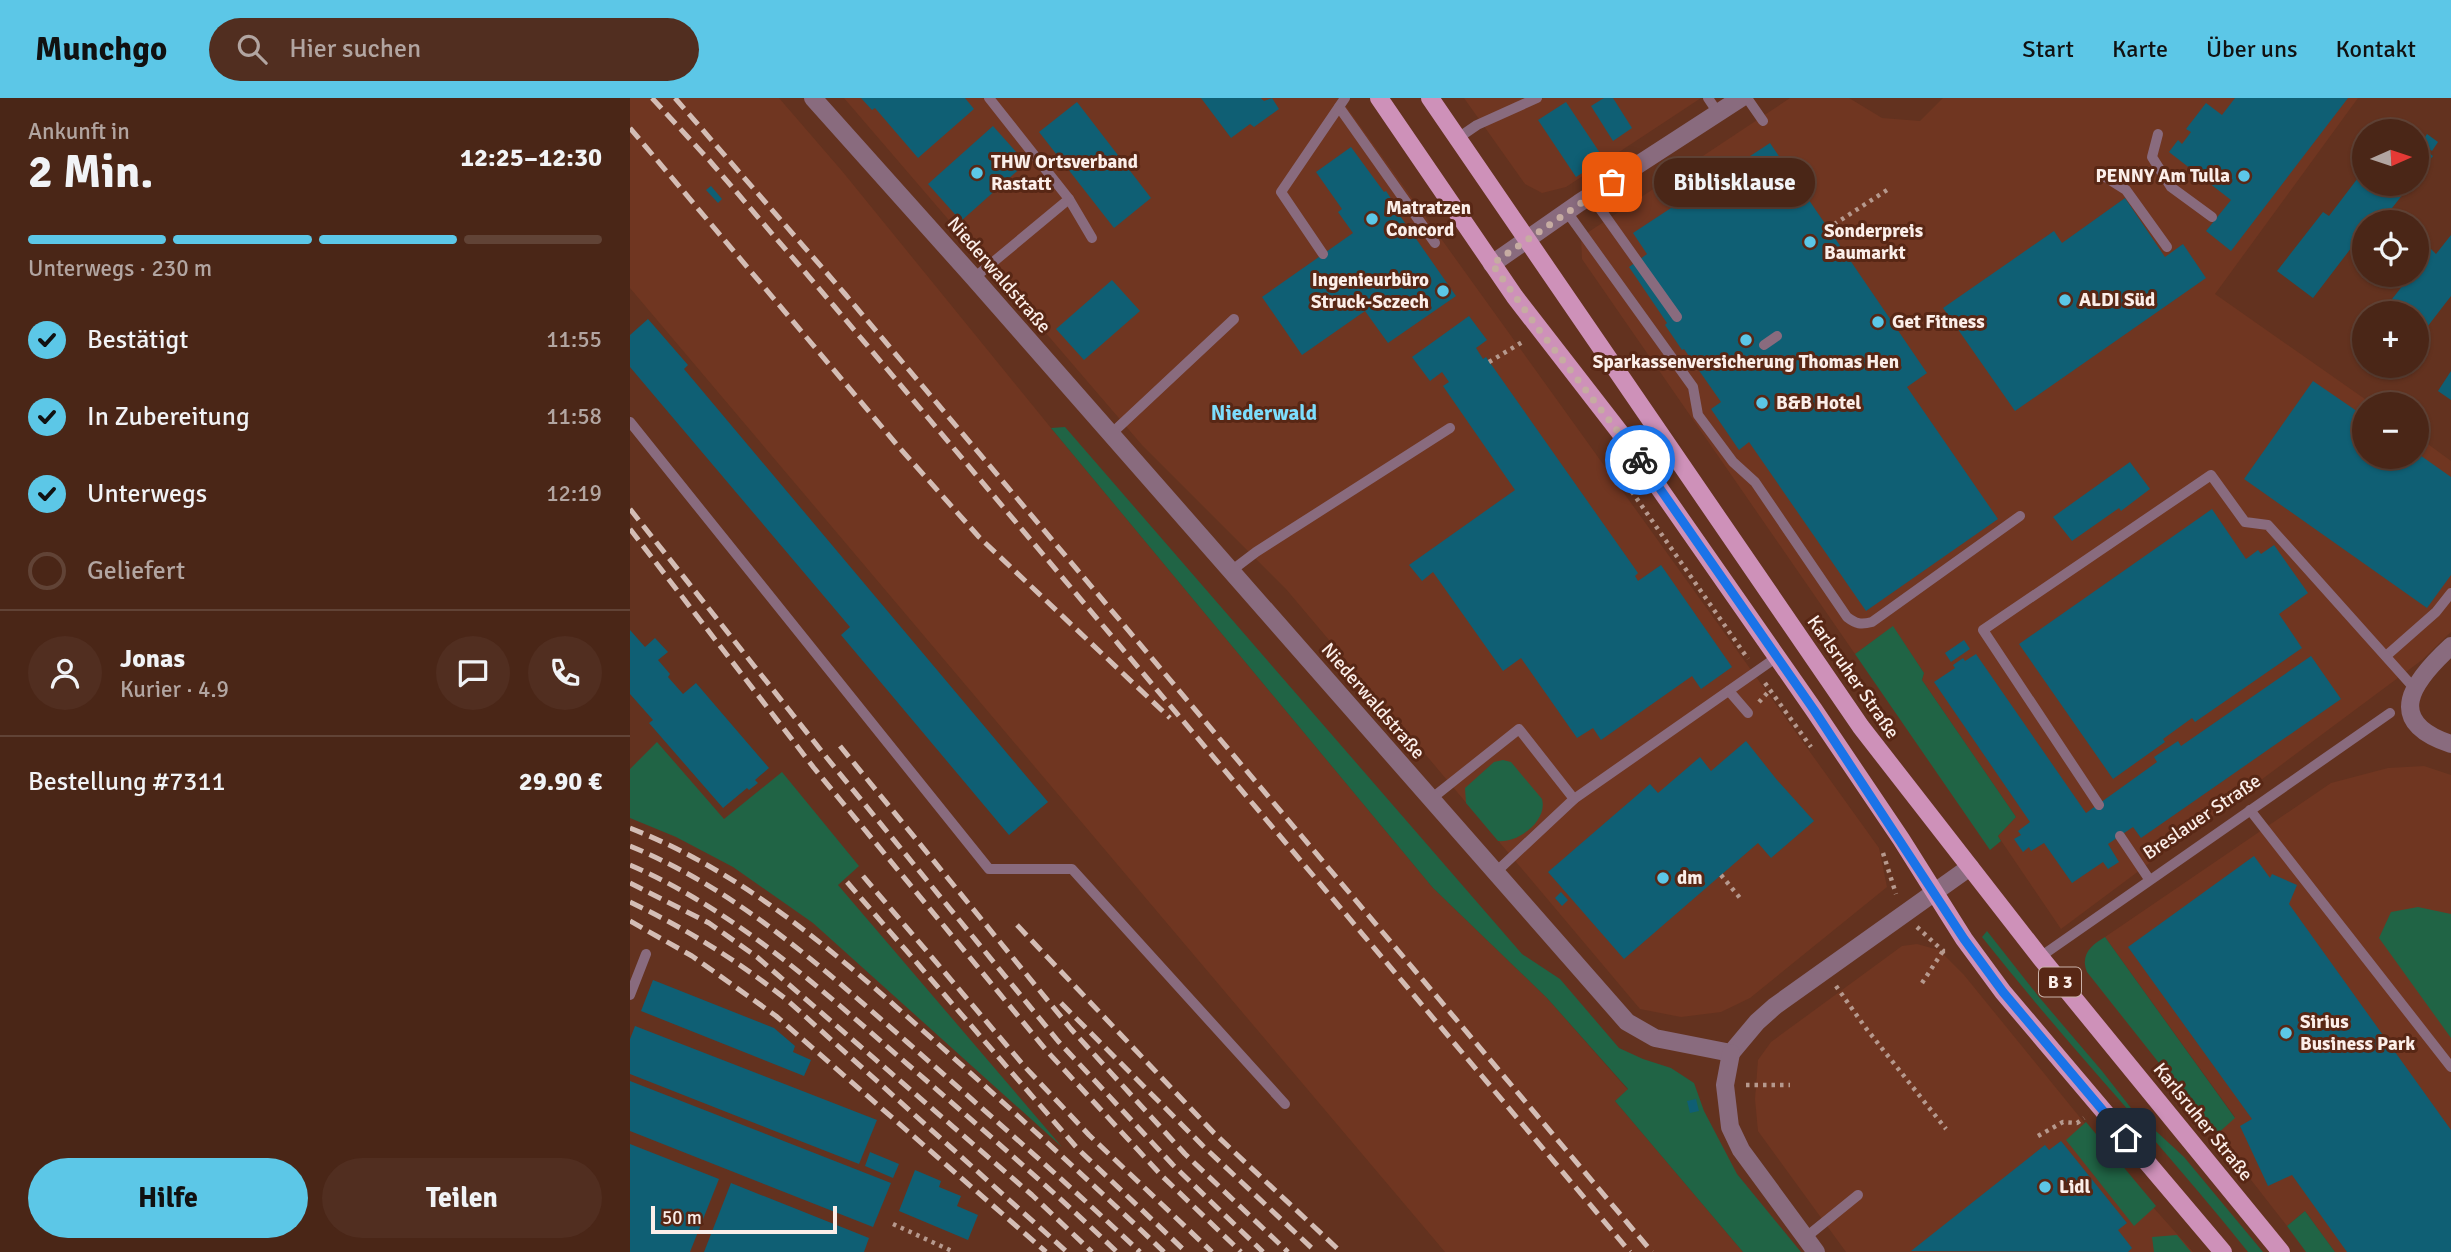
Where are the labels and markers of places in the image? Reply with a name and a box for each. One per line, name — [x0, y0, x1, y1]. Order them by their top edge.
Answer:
place label: THW Ortsverband Rastatt — [991, 150, 1138, 196]
pin — [1582, 152, 1642, 212]
callout: Biblisklause — [1654, 158, 1815, 206]
place label: PENNY Am Tulla — [2095, 164, 2230, 188]
marker: THW Ortsverband Rastatt — [969, 165, 985, 181]
marker: PENNY Am Tulla — [2236, 168, 2252, 184]
place label: Matratzen Concord — [1386, 196, 1471, 242]
marker: Matratzen Concord — [1364, 211, 1380, 227]
place label: Sonderpreis Baumarkt — [1824, 219, 1923, 265]
marker: Sonderpreis Baumarkt — [1802, 234, 1818, 250]
place label: Ingenieurbüro Struck-Sczech — [1311, 268, 1429, 314]
marker: Ingenieurbüro Struck-Sczech — [1435, 283, 1451, 299]
place label: ALDI Süd — [2079, 288, 2155, 312]
marker: ALDI Süd — [2057, 292, 2073, 308]
place label: Get Fitness — [1892, 310, 1985, 334]
marker: Get Fitness — [1870, 314, 1886, 330]
marker: Sparkassenversicherung Thomas Hen — [1738, 332, 1754, 348]
place label: Sparkassenversicherung Thomas Hen — [1593, 350, 1899, 374]
place label: B&B Hotel — [1776, 391, 1861, 415]
marker: B&B Hotel — [1754, 395, 1770, 411]
place label: dm — [1677, 866, 1703, 890]
marker: dm — [1655, 870, 1671, 886]
place label: Sirius Business Park — [2300, 1010, 2415, 1056]
marker: Sirius Business Park — [2278, 1025, 2294, 1041]
pin — [2096, 1108, 2156, 1168]
place label: Lidl — [2059, 1175, 2091, 1199]
marker: Lidl — [2037, 1179, 2053, 1195]

